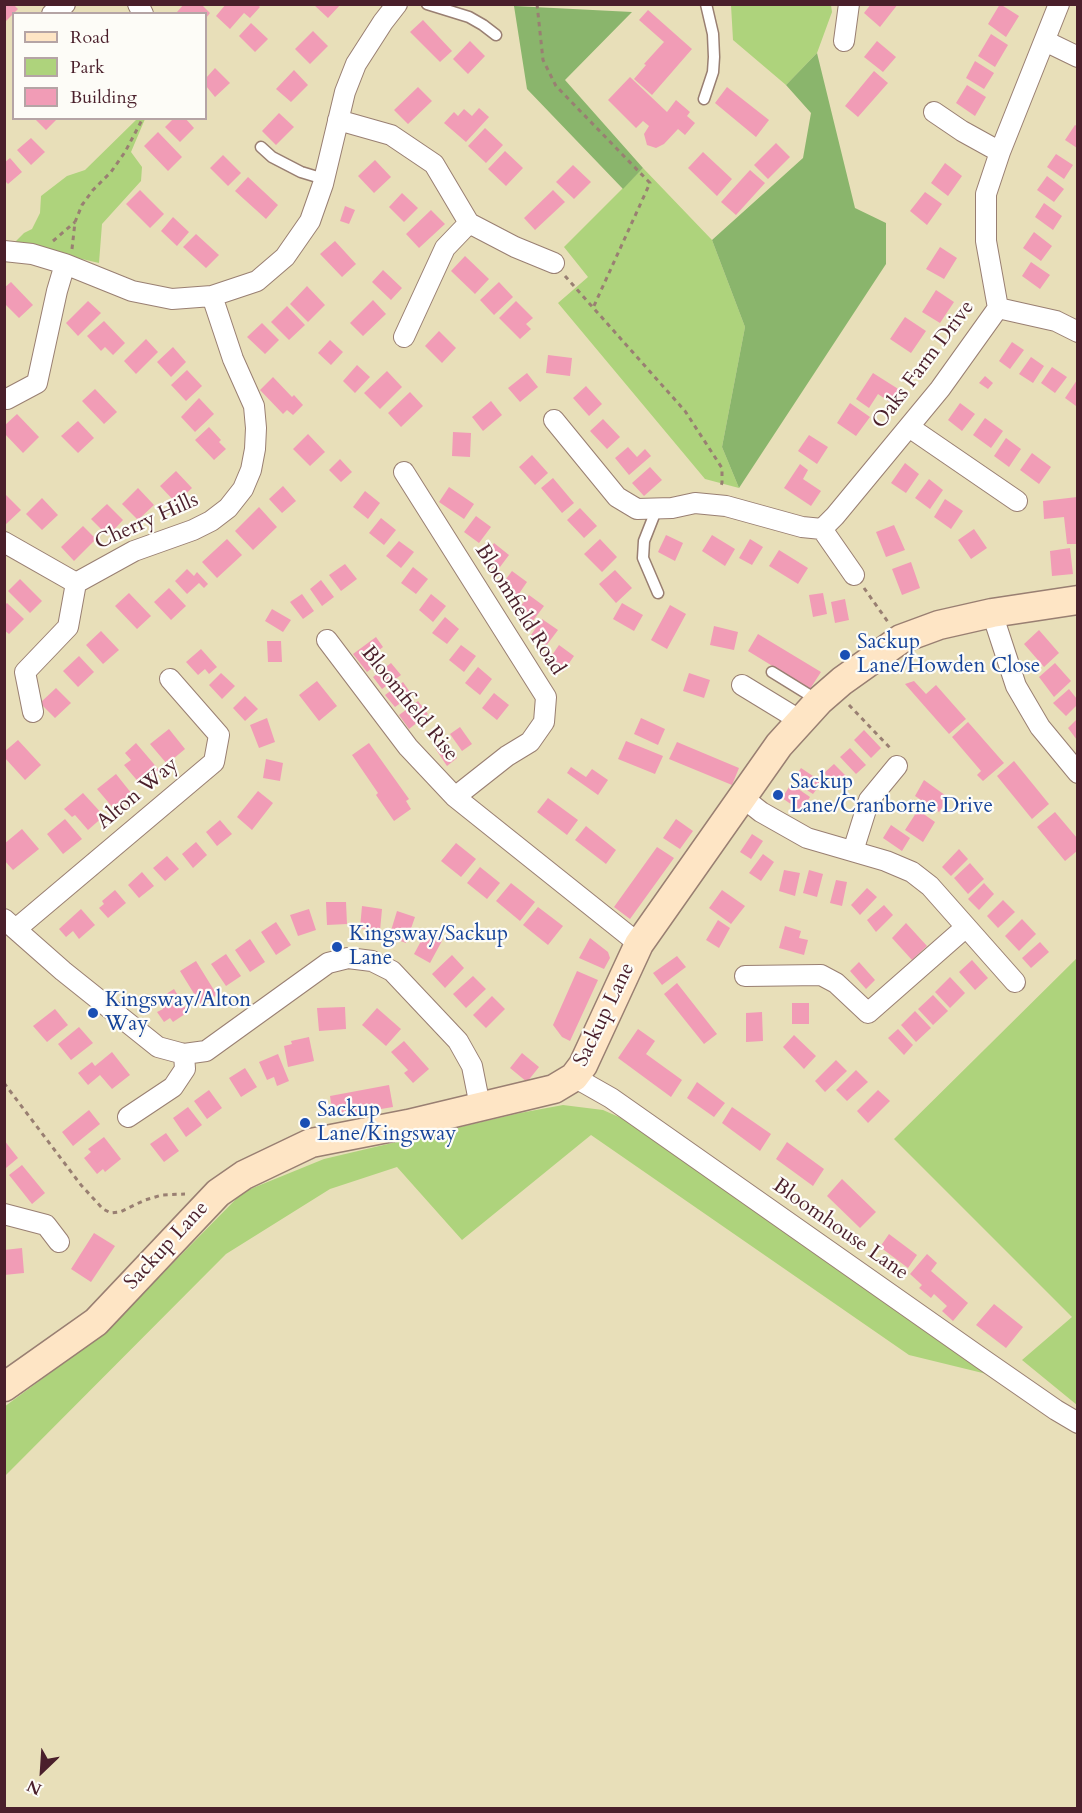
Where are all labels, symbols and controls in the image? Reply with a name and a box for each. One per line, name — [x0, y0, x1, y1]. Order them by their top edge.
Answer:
legend — [12, 12, 207, 120]
text: Road — [70, 25, 110, 50]
text: Park — [70, 55, 105, 80]
text: Building — [70, 85, 137, 110]
street label: Oaks Farm Drive — [868, 296, 980, 434]
street label: Cherry Hills — [91, 488, 203, 556]
street label: Bloomfield Road — [469, 540, 569, 680]
place label: Sackup Lane/Howden Close — [857, 630, 1040, 680]
street label: Bloomfield Rise — [355, 641, 463, 767]
marker: Sackup Lane/Howden Close — [838, 648, 852, 662]
street label: Alton Way — [92, 752, 184, 836]
place label: Sackup Lane/Cranborne Drive — [790, 770, 993, 820]
marker: Sackup Lane/Cranborne Drive — [771, 788, 785, 802]
place label: Kingsway/Sackup Lane — [349, 922, 508, 972]
marker: Kingsway/Sackup Lane — [330, 940, 344, 954]
street label: Sackup Lane — [569, 959, 641, 1071]
place label: Kingsway/Alton Way — [105, 988, 251, 1038]
marker: Kingsway/Alton Way — [86, 1006, 100, 1020]
place label: Sackup Lane/Kingsway — [317, 1098, 456, 1148]
marker: Sackup Lane/Kingsway — [298, 1116, 312, 1130]
street label: Bloomhouse Lane — [767, 1174, 913, 1286]
street label: Sackup Lane — [120, 1196, 214, 1296]
north arrow — [12, 1741, 72, 1801]
text: N — [23, 1774, 45, 1800]

